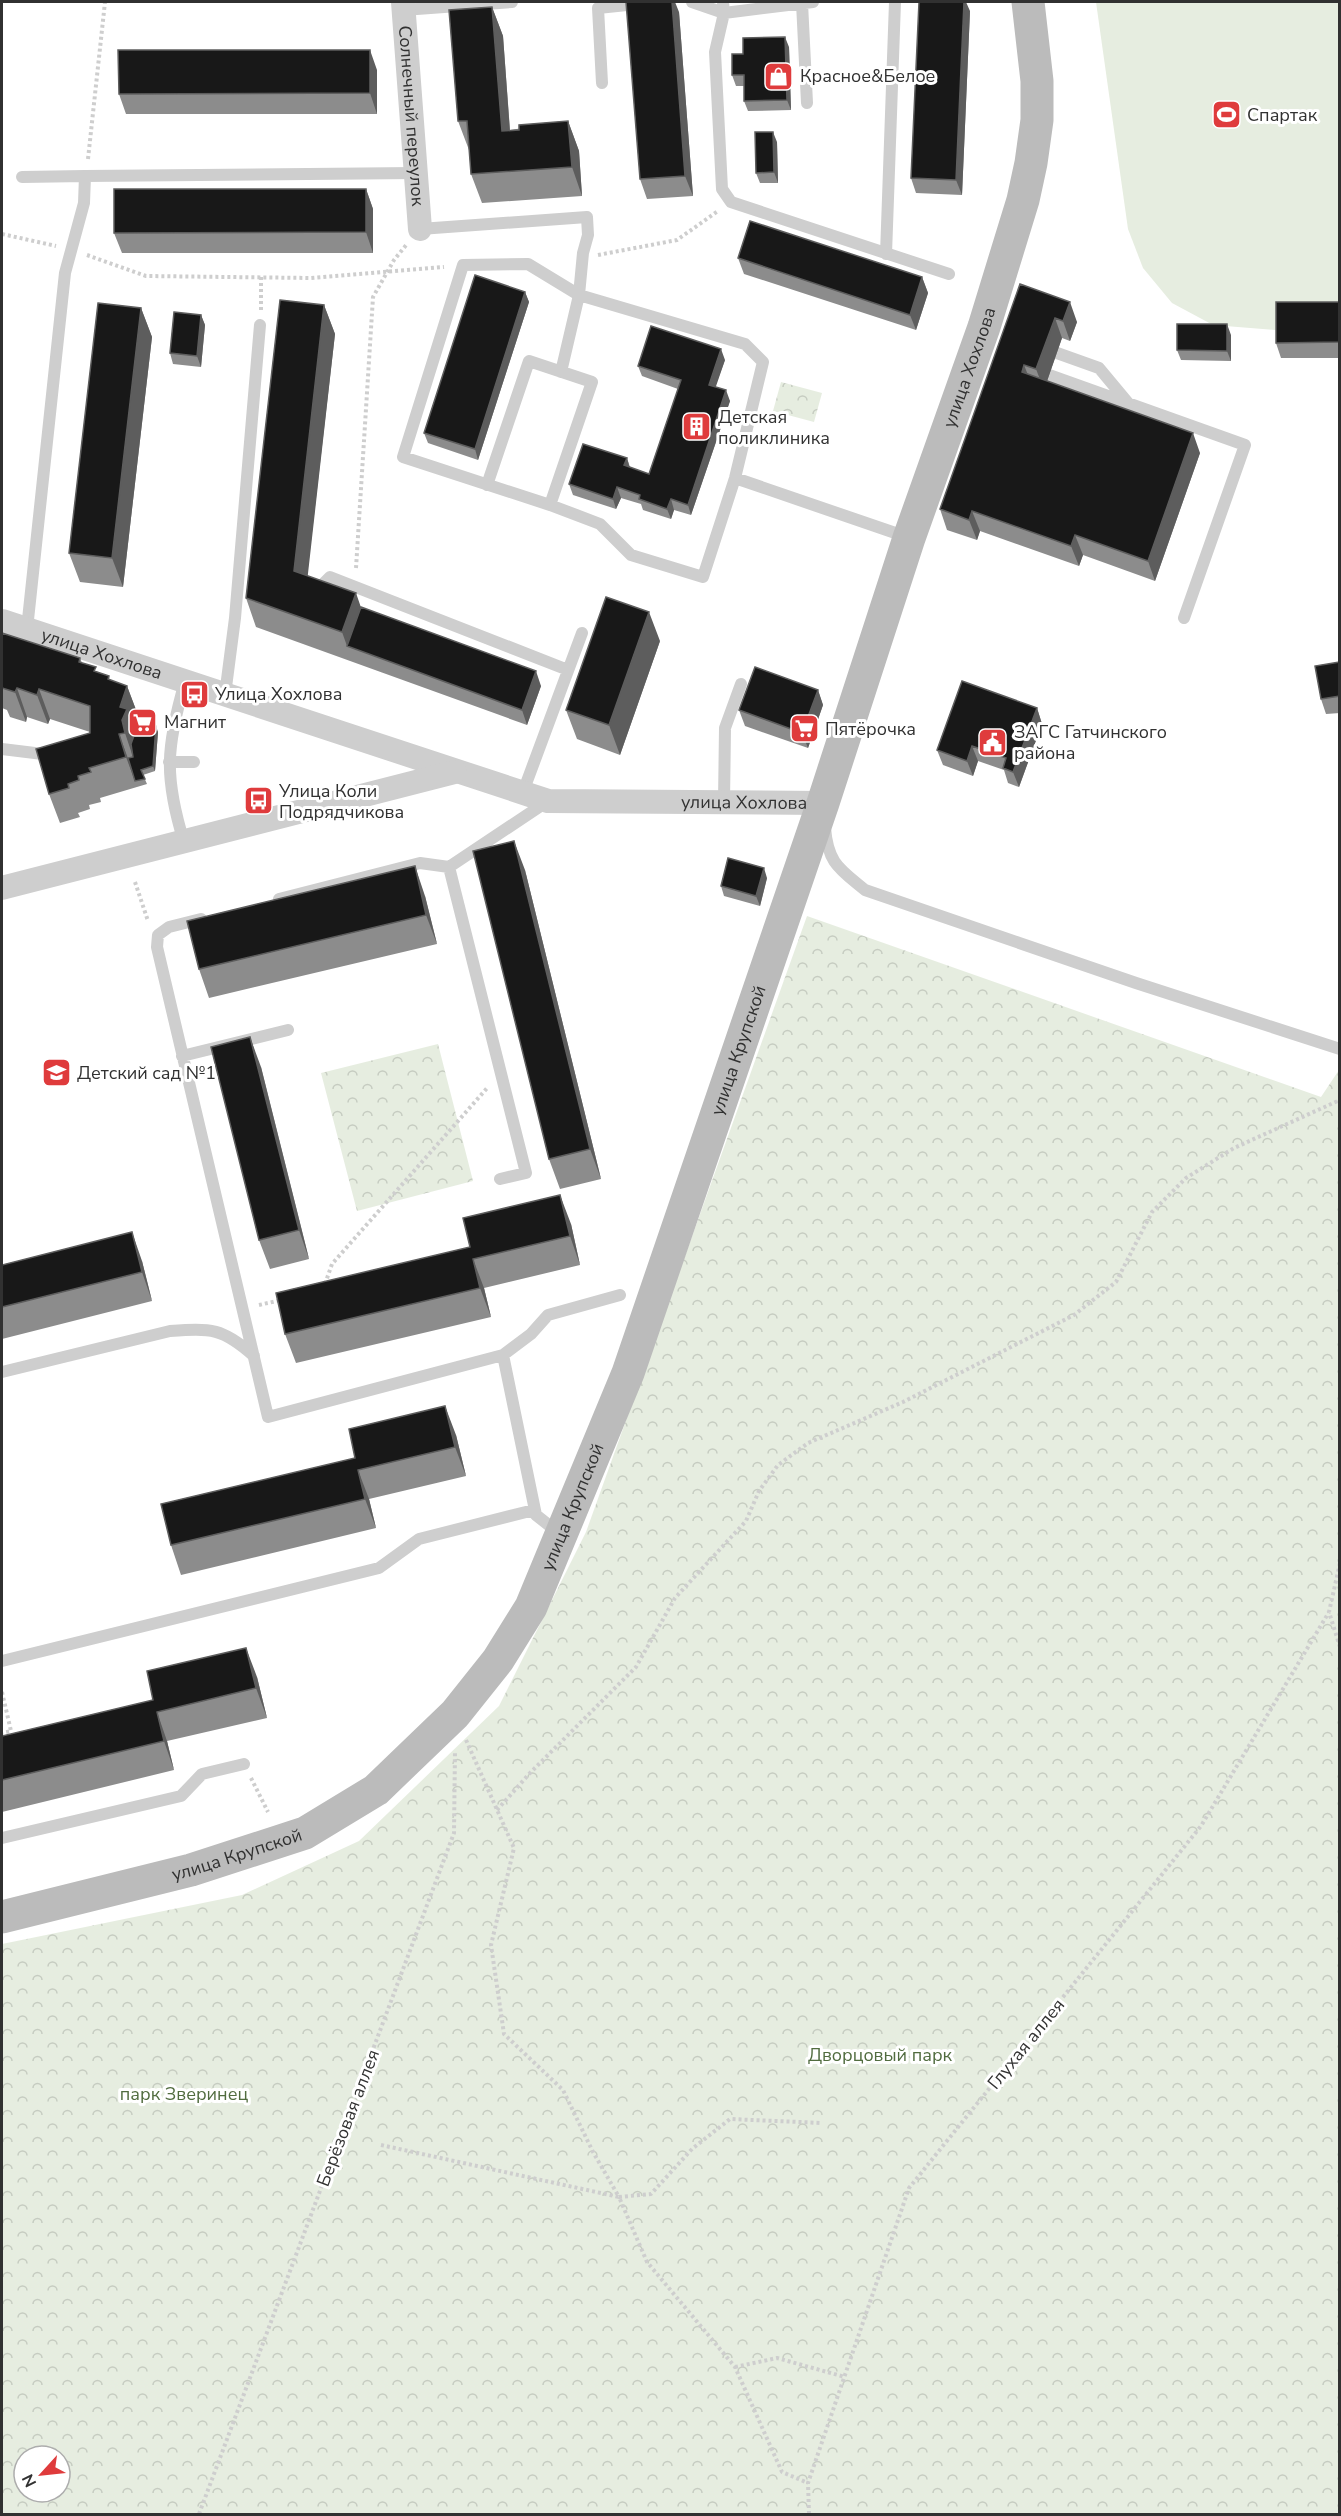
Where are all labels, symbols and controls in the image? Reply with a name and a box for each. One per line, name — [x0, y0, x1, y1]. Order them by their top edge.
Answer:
street label: Солнечный переулок — [393, 25, 430, 207]
shop icon: Красное&Белое — [763, 60, 795, 92]
place label: Красное&Белое — [800, 64, 935, 88]
sports icon: Спартак — [1210, 99, 1242, 131]
place label: Спартак — [1247, 103, 1318, 127]
street label: улица Хохлова — [937, 304, 1001, 431]
place label: Детская поликлиника — [718, 405, 830, 450]
building icon: Детская поликлиника — [681, 411, 713, 443]
street label: улица Хохлова — [38, 623, 165, 685]
bus stop icon: Улица Хохлова — [178, 678, 210, 710]
place label: Улица Хохлова — [214, 682, 342, 706]
supermarket icon: Магнит — [127, 706, 159, 738]
place label: Магнит — [164, 710, 226, 734]
supermarket icon: Пятёрочка — [788, 713, 820, 745]
place label: Пятёрочка — [825, 717, 916, 741]
place label: ЗАГС Гатчинского района — [1014, 720, 1167, 765]
public building icon: ЗАГС Гатчинского района — [977, 726, 1009, 758]
place label: Улица Коли Подрядчикова — [278, 779, 404, 824]
bus stop icon: Улица Коли Подрядчикова — [242, 785, 274, 817]
street label: улица Хохлова — [681, 790, 807, 815]
street label: улица Крупской — [705, 982, 772, 1118]
school or university icon: Детский сад №1 — [40, 1057, 72, 1089]
place label: Детский сад №1 — [77, 1061, 216, 1085]
street label: улица Крупской — [535, 1440, 610, 1574]
street label: улица Крупской — [169, 1823, 305, 1886]
street label: Глухая аллея — [982, 1994, 1070, 2094]
park label: Дворцовый парк — [808, 2043, 953, 2067]
street label: Берёзовая аллея — [311, 2046, 385, 2190]
park label: парк Зверинец — [120, 2082, 248, 2106]
north arrow — [12, 2444, 72, 2504]
text: N — [17, 2470, 42, 2491]

